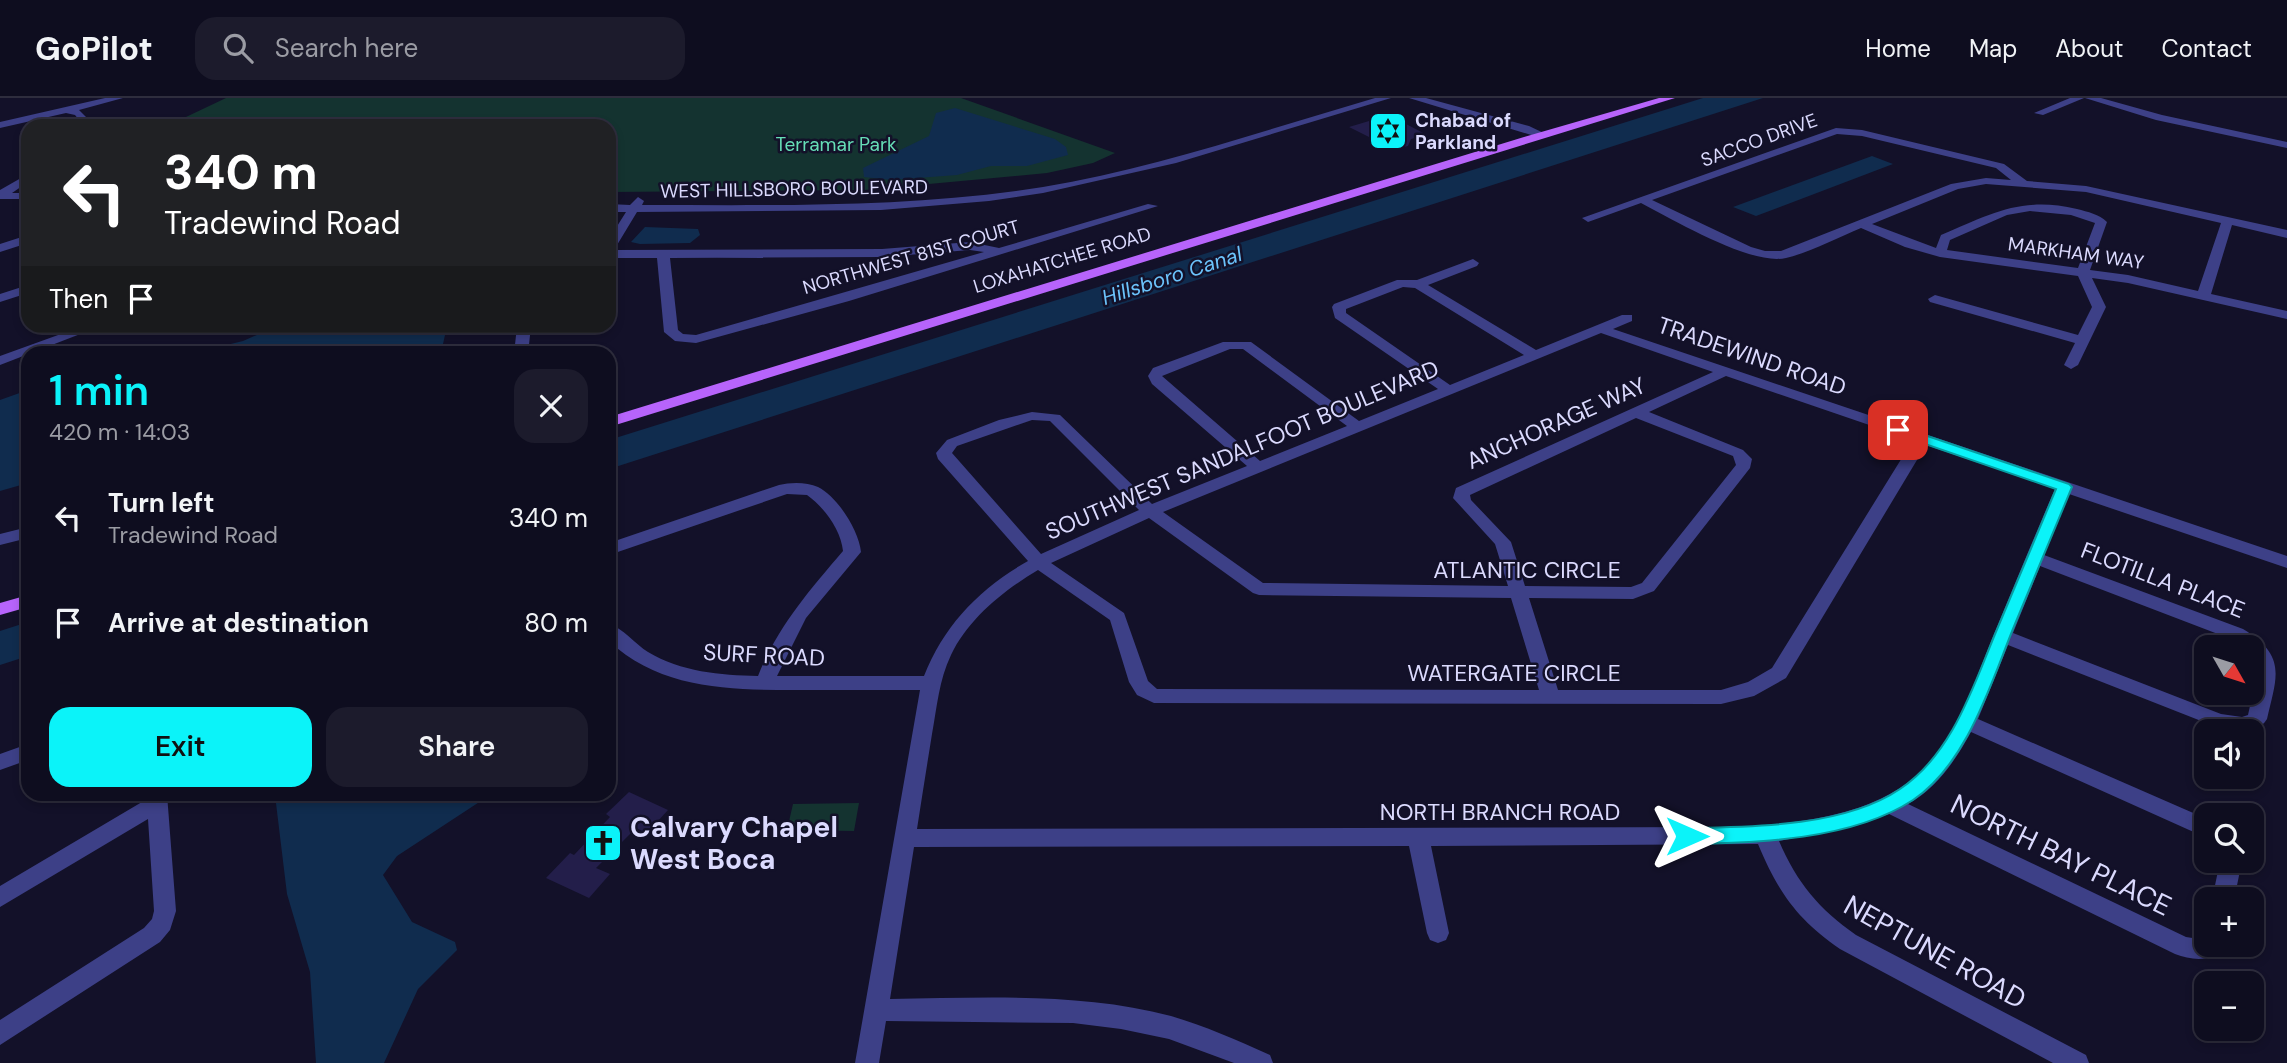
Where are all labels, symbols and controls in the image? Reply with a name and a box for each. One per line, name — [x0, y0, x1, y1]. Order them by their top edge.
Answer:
search box — [195, 17, 685, 80]
text: GoPilot — [35, 27, 153, 70]
icon: search — [219, 29, 257, 67]
text: Search here — [275, 31, 418, 65]
text: Home — [1865, 33, 1931, 64]
text: Map — [1969, 33, 2017, 64]
text: About — [2055, 33, 2124, 64]
text: Contact — [2162, 33, 2252, 64]
street label: SACCO DRIVE — [1697, 107, 1821, 173]
place label: Chabad of Parkland — [1415, 108, 1511, 155]
synagogue icon: Chabad of Parkland — [1367, 110, 1409, 152]
park label: Terramar Park — [775, 132, 897, 157]
text: 340 m — [164, 140, 318, 204]
icon: left — [49, 147, 140, 238]
street label: WEST HILLSBORO BOULEVARD — [660, 174, 928, 204]
text: Tradewind Road — [164, 202, 401, 244]
street label: NORTHWEST 81ST COURT — [800, 214, 1023, 300]
street label: LOXAHATCHEE ROAD — [970, 221, 1154, 299]
street label: MARKHAM WAY — [2006, 231, 2146, 275]
water label: Hillsboro Canal — [1098, 240, 1246, 312]
icon: arrive — [122, 280, 160, 318]
text: Then — [49, 282, 108, 316]
street label: TRADEWIND ROAD — [1654, 310, 1850, 402]
street label: SOUTHWEST SANDALFOOT BOULEVARD — [1041, 353, 1443, 547]
text: 1 min — [49, 363, 149, 418]
button: close — [514, 369, 588, 443]
street label: ANCHORAGE WAY — [1462, 370, 1650, 476]
pin — [1868, 400, 1928, 460]
icon: arrive — [1879, 411, 1917, 449]
text: 420 m · 14:03 — [49, 417, 190, 447]
text: Turn left — [108, 486, 215, 520]
icon: left — [49, 499, 87, 537]
text: 340 m — [509, 501, 588, 535]
text: Tradewind Road — [108, 520, 278, 550]
street label: FLOTILLA PLACE — [2077, 535, 2249, 625]
street label: ATLANTIC CIRCLE — [1433, 555, 1621, 585]
icon: arrive — [49, 604, 87, 642]
text: Arrive at destination — [108, 606, 369, 640]
text: 80 m — [524, 606, 588, 640]
north arrow — [2194, 635, 2264, 705]
map controls — [2194, 635, 2264, 1041]
street label: SURF ROAD — [702, 637, 826, 673]
street label: WATERGATE CIRCLE — [1407, 658, 1621, 688]
button: Exit — [49, 707, 312, 787]
button: Share — [326, 707, 588, 787]
button: sound — [2194, 719, 2264, 789]
street label: NORTH BAY PLACE — [1945, 786, 2177, 924]
street label: NORTH BRANCH ROAD — [1380, 797, 1620, 827]
position arrow — [1650, 799, 1724, 873]
button: search — [2194, 803, 2264, 873]
place label: Calvary Chapel West Boca — [630, 809, 838, 878]
church icon: Calvary Chapel West Boca — [582, 822, 624, 864]
street label: NEPTUNE ROAD — [1837, 887, 2033, 1017]
button: + — [2194, 887, 2264, 957]
button: − — [2194, 971, 2264, 1041]

